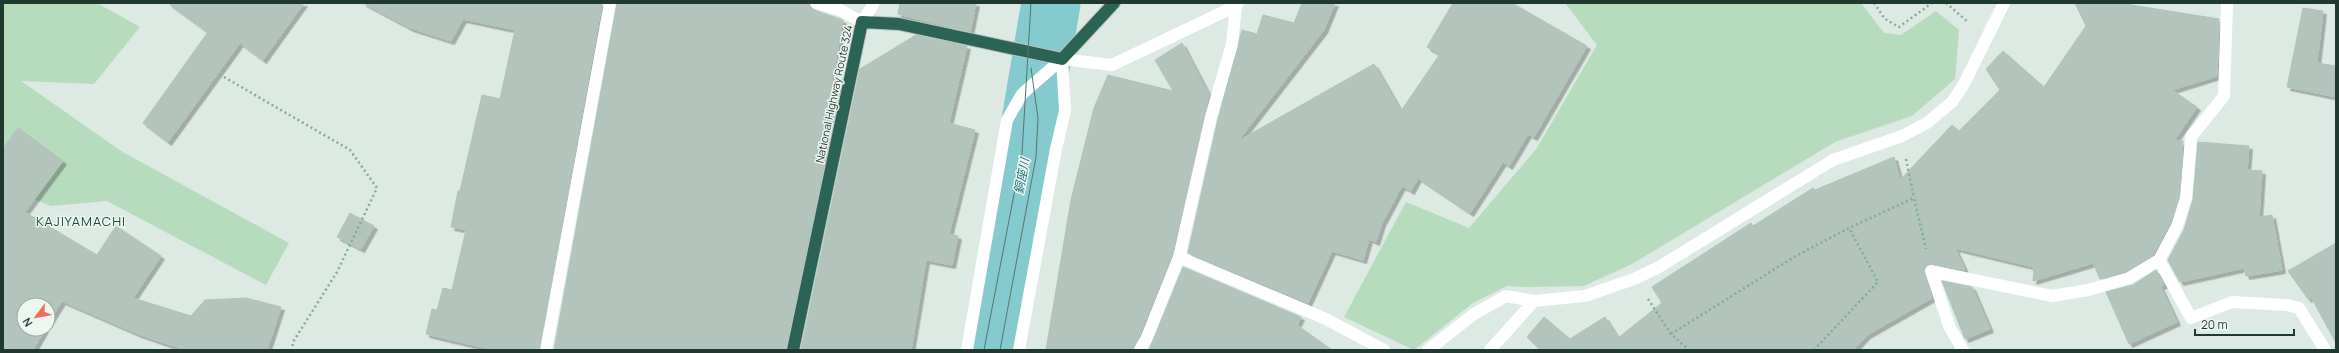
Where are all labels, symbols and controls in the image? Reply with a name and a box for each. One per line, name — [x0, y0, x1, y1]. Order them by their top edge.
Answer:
street label: National Highway Route 324 — [812, 23, 856, 164]
water label: 銅座川 — [1010, 155, 1033, 195]
district label: KAJIYAMACHI — [36, 212, 126, 230]
north arrow — [16, 297, 56, 337]
scale bar — [2195, 311, 2294, 337]
text: N — [19, 315, 36, 330]
text: 20 m — [2201, 316, 2228, 333]

